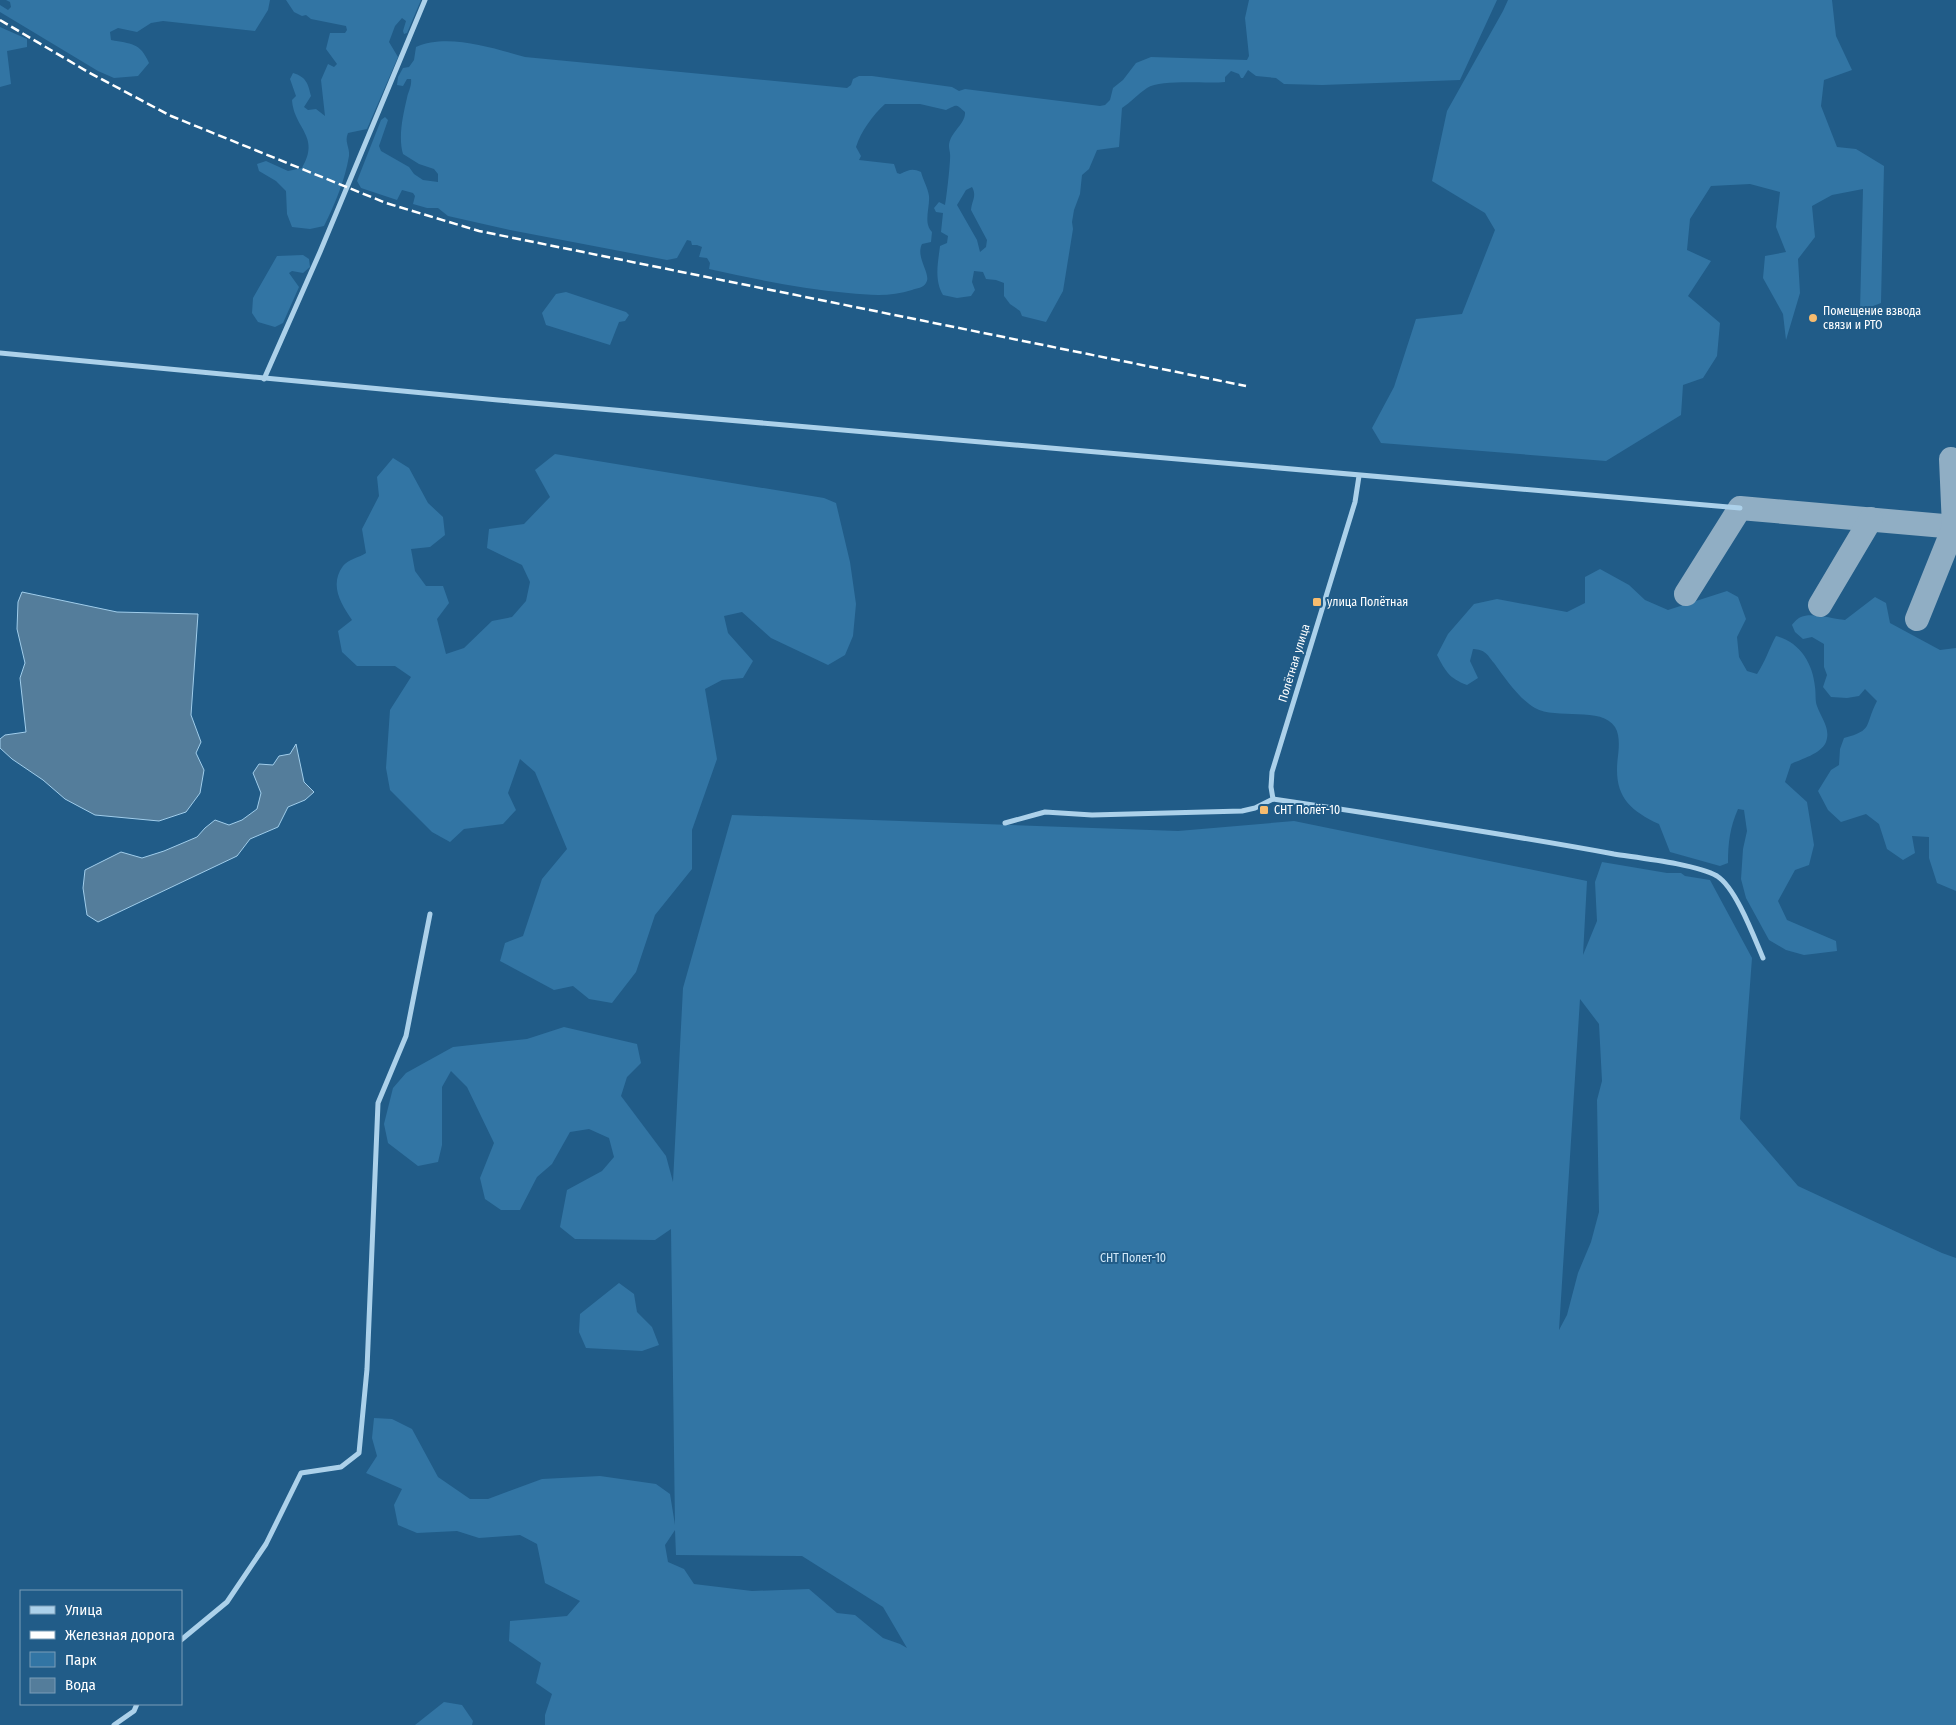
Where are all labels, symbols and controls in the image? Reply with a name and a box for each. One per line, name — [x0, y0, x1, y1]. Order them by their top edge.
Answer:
place label: Помещение взвода связи и РТО — [1823, 304, 1921, 332]
marker: Помещение взвода связи и РТО — [1807, 312, 1819, 324]
place label: улица Полётная — [1327, 595, 1408, 609]
marker: улица Полётная — [1311, 596, 1323, 608]
street label: Полётная улица — [1275, 622, 1313, 704]
place label: СНТ Полёт-10 — [1274, 803, 1340, 817]
marker: СНТ Полёт-10 — [1258, 804, 1270, 816]
park label: СНТ Полет-10 — [1100, 1251, 1166, 1265]
legend — [20, 1590, 182, 1705]
text: Улица — [64, 1601, 103, 1619]
text: Железная дорога — [65, 1626, 175, 1644]
text: Парк — [65, 1651, 96, 1669]
text: Вода — [65, 1676, 96, 1694]

